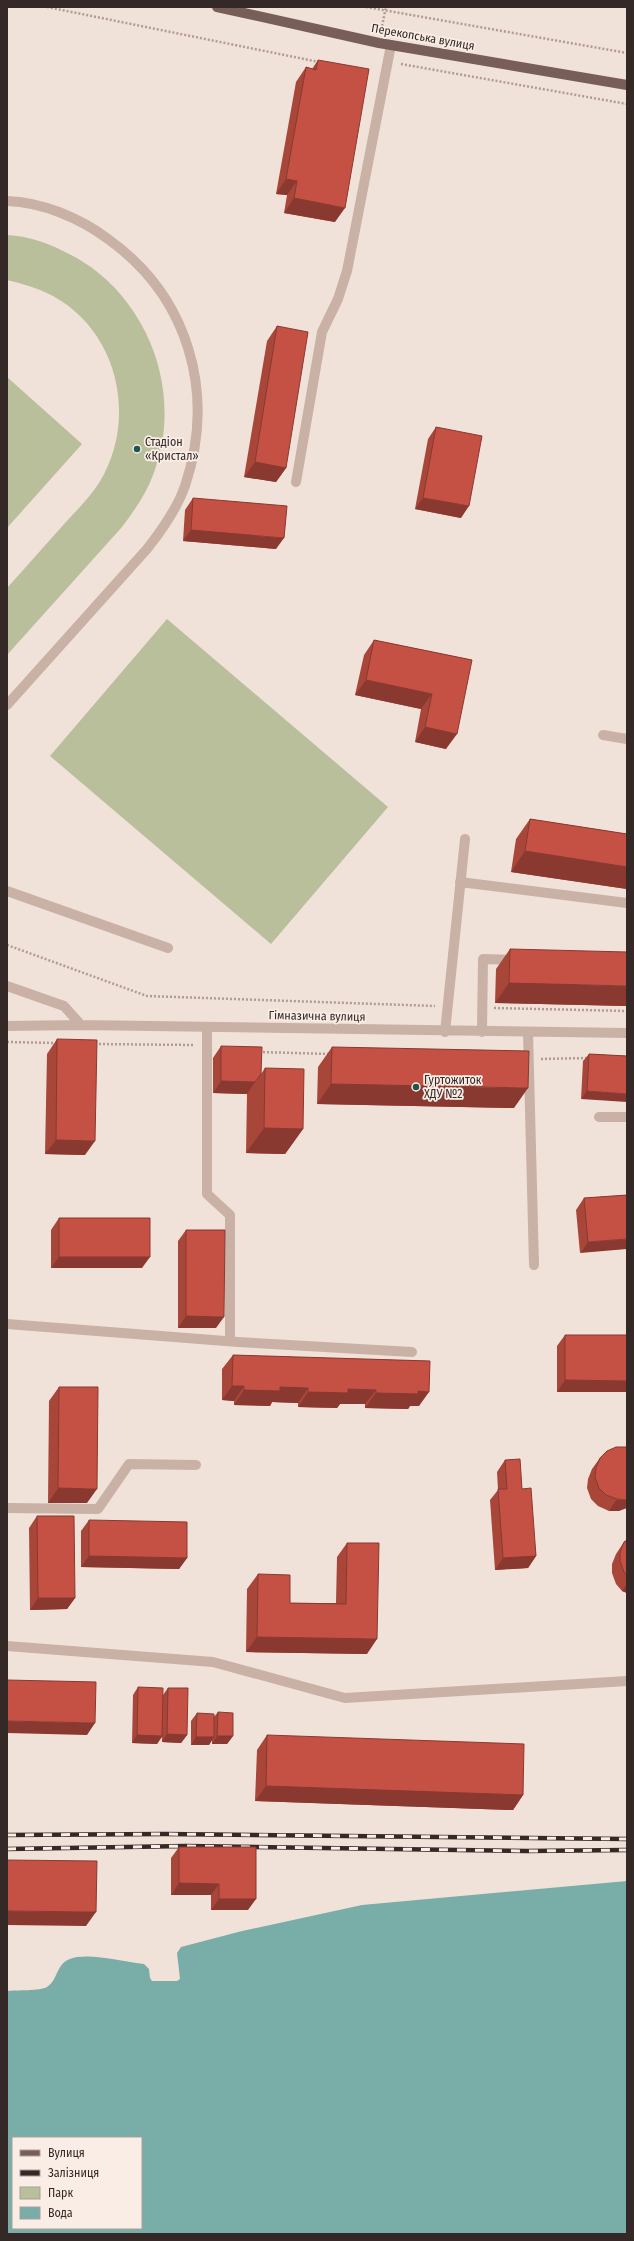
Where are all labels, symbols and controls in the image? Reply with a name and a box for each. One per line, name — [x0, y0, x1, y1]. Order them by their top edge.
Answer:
street label: Перекопська вулиця — [370, 21, 476, 53]
place label: Стадіон «Кристал» — [145, 435, 199, 463]
marker: Стадіон «Кристал» — [132, 444, 142, 454]
street label: Гімназична вулиця — [268, 1008, 366, 1024]
place label: Гуртожиток ХДУ №2 — [424, 1073, 482, 1101]
marker: Гуртожиток ХДУ №2 — [411, 1082, 421, 1092]
legend — [12, 2137, 142, 2229]
text: Вулиця — [48, 2146, 85, 2160]
text: Залізниця — [48, 2166, 99, 2180]
text: Парк — [48, 2186, 74, 2200]
text: Вода — [48, 2206, 73, 2220]

